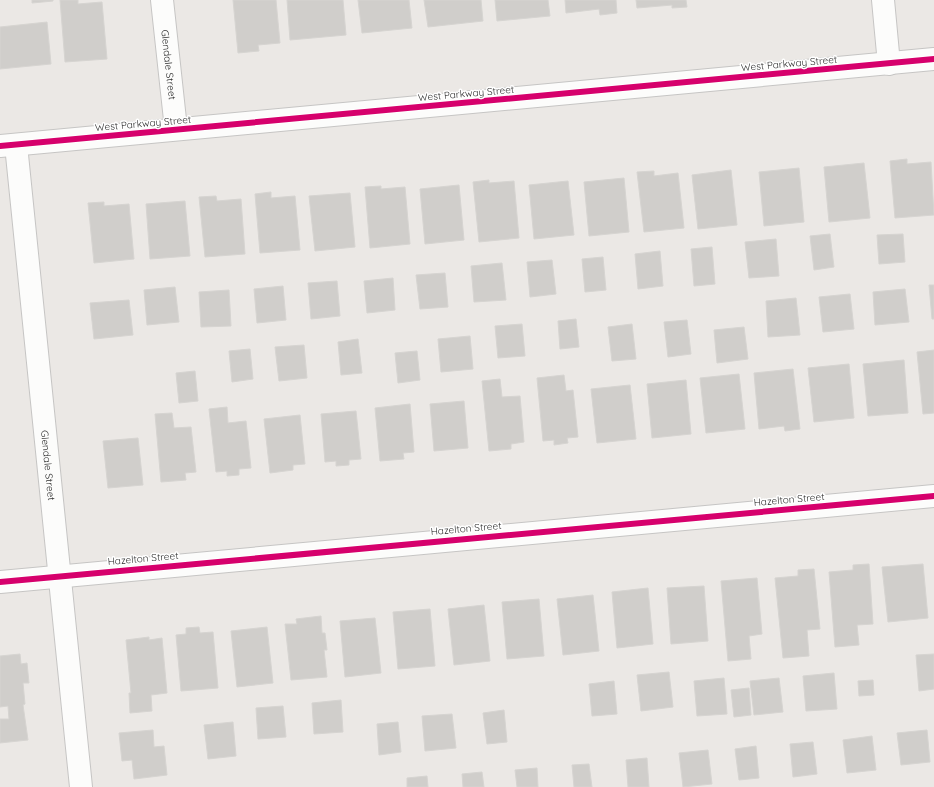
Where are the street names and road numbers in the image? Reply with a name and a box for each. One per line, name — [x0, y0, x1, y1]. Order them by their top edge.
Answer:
street label: Glendale Street — [158, 29, 179, 101]
street label: West Parkway Street — [740, 53, 838, 74]
street label: West Parkway Street — [417, 83, 515, 104]
street label: West Parkway Street — [94, 113, 192, 134]
street label: Glendale Street — [38, 430, 58, 502]
street label: Hazelton Street — [753, 490, 826, 509]
street label: Hazelton Street — [430, 519, 503, 538]
street label: Hazelton Street — [107, 549, 180, 568]

